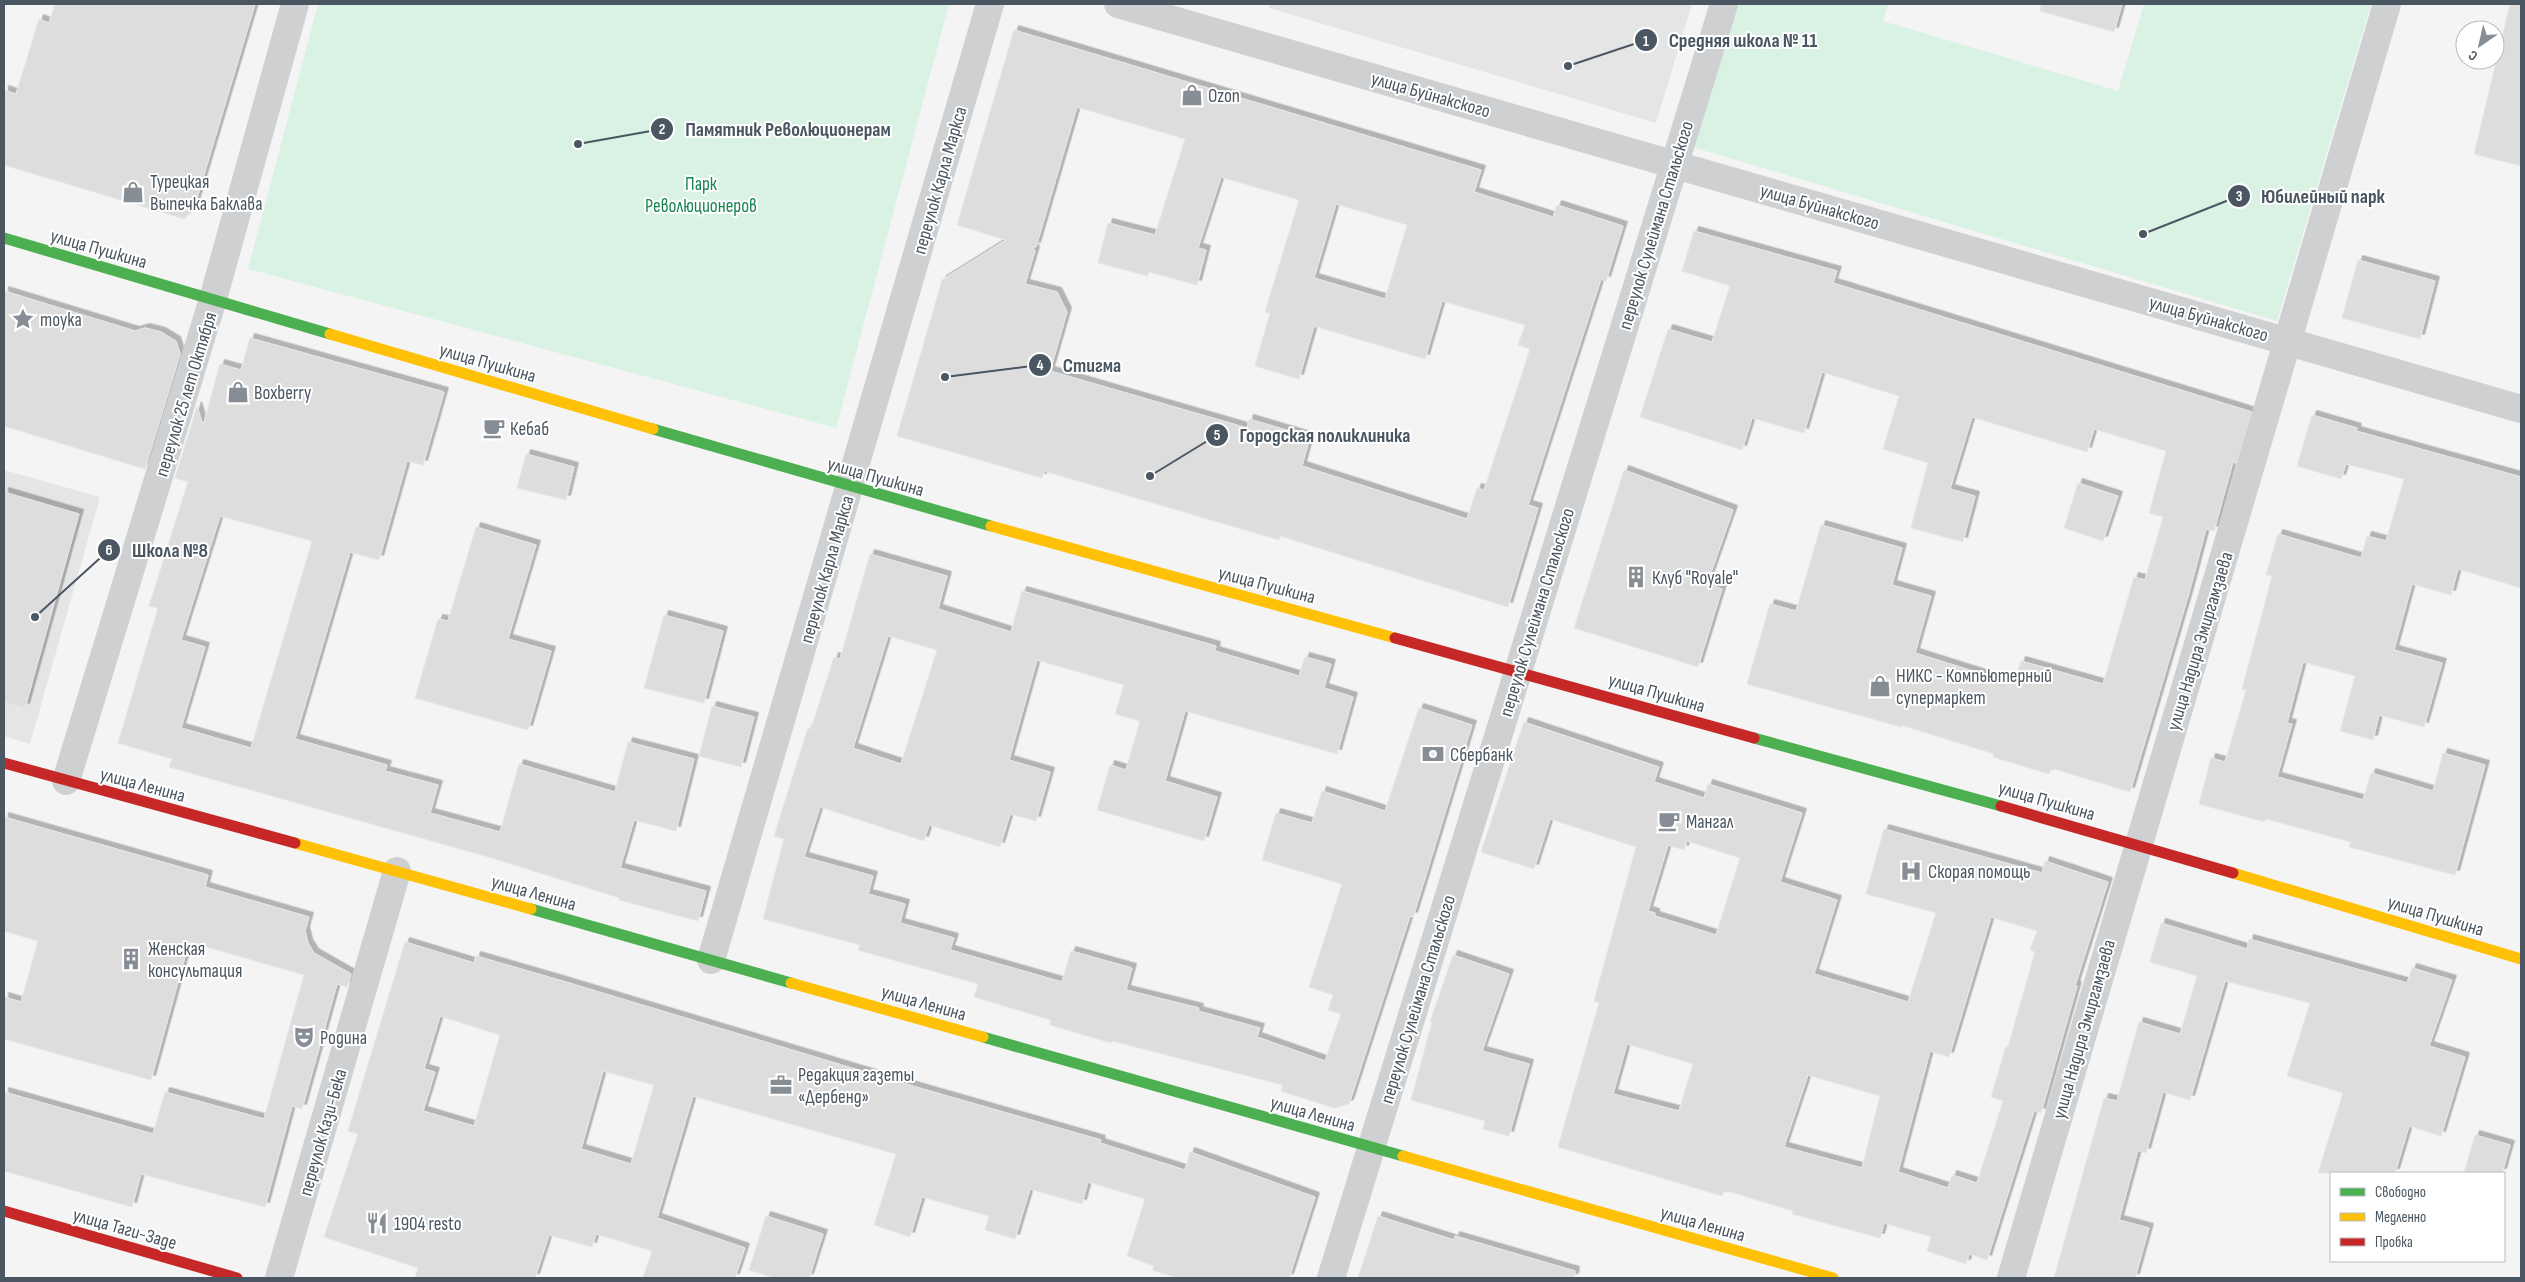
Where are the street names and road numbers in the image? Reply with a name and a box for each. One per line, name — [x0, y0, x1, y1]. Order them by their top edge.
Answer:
street label: улица Буйнакского — [1368, 67, 1493, 123]
street label: переулок Карла Маркса — [908, 104, 972, 257]
street label: переулок Сулеймана Стальского — [1614, 118, 1699, 332]
street label: улица Буйнакского — [1757, 179, 1882, 235]
street label: улица Пушкина — [48, 225, 150, 274]
street label: улица Буйнакского — [2146, 291, 2271, 347]
street label: переулок 25 лет Октября — [150, 309, 222, 479]
street label: улица Пушкина — [437, 339, 539, 388]
street label: улица Пушкина — [825, 453, 927, 502]
street label: переулок Карла Маркса — [795, 493, 859, 646]
street label: переулок Сулеймана Стальского — [1495, 505, 1580, 719]
street label: улица Надира Эмиргамзаева — [2162, 549, 2239, 734]
street label: улица Пушкина — [1216, 561, 1318, 609]
street label: улица Пушкина — [1606, 669, 1708, 718]
street label: улица Ленина — [98, 763, 188, 808]
street label: улица Пушкина — [1996, 777, 2098, 826]
street label: улица Ленина — [489, 870, 579, 917]
street label: улица Пушкина — [2385, 891, 2486, 942]
street label: переулок Сулеймана Стальского — [1376, 892, 1461, 1106]
street label: улица Надира Эмиргамзаева — [2048, 937, 2121, 1122]
street label: улица Ленина — [879, 980, 969, 1027]
street label: переулок Кази-Бека — [294, 1066, 353, 1199]
street label: улица Ленина — [1268, 1091, 1358, 1138]
street label: улица Ленина — [1658, 1201, 1748, 1248]
street label: улица Таги-Заде — [70, 1204, 179, 1255]

